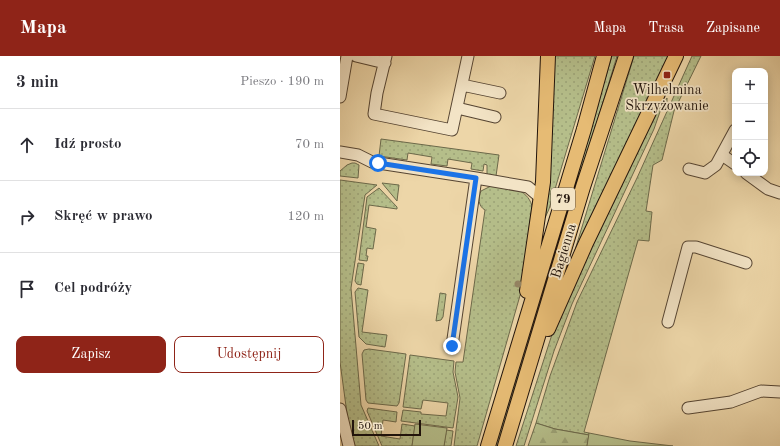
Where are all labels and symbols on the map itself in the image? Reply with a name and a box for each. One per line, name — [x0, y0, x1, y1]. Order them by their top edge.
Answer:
marker: Wilhelmina Skrzyżowanie — [662, 70, 672, 80]
place label: Wilhelmina Skrzyżowanie — [625, 83, 709, 113]
route start — [369, 154, 387, 172]
road number: 79 — [551, 188, 575, 210]
street label: Bagienna — [549, 222, 579, 280]
route end — [443, 337, 461, 355]
scale bar — [352, 418, 421, 437]

